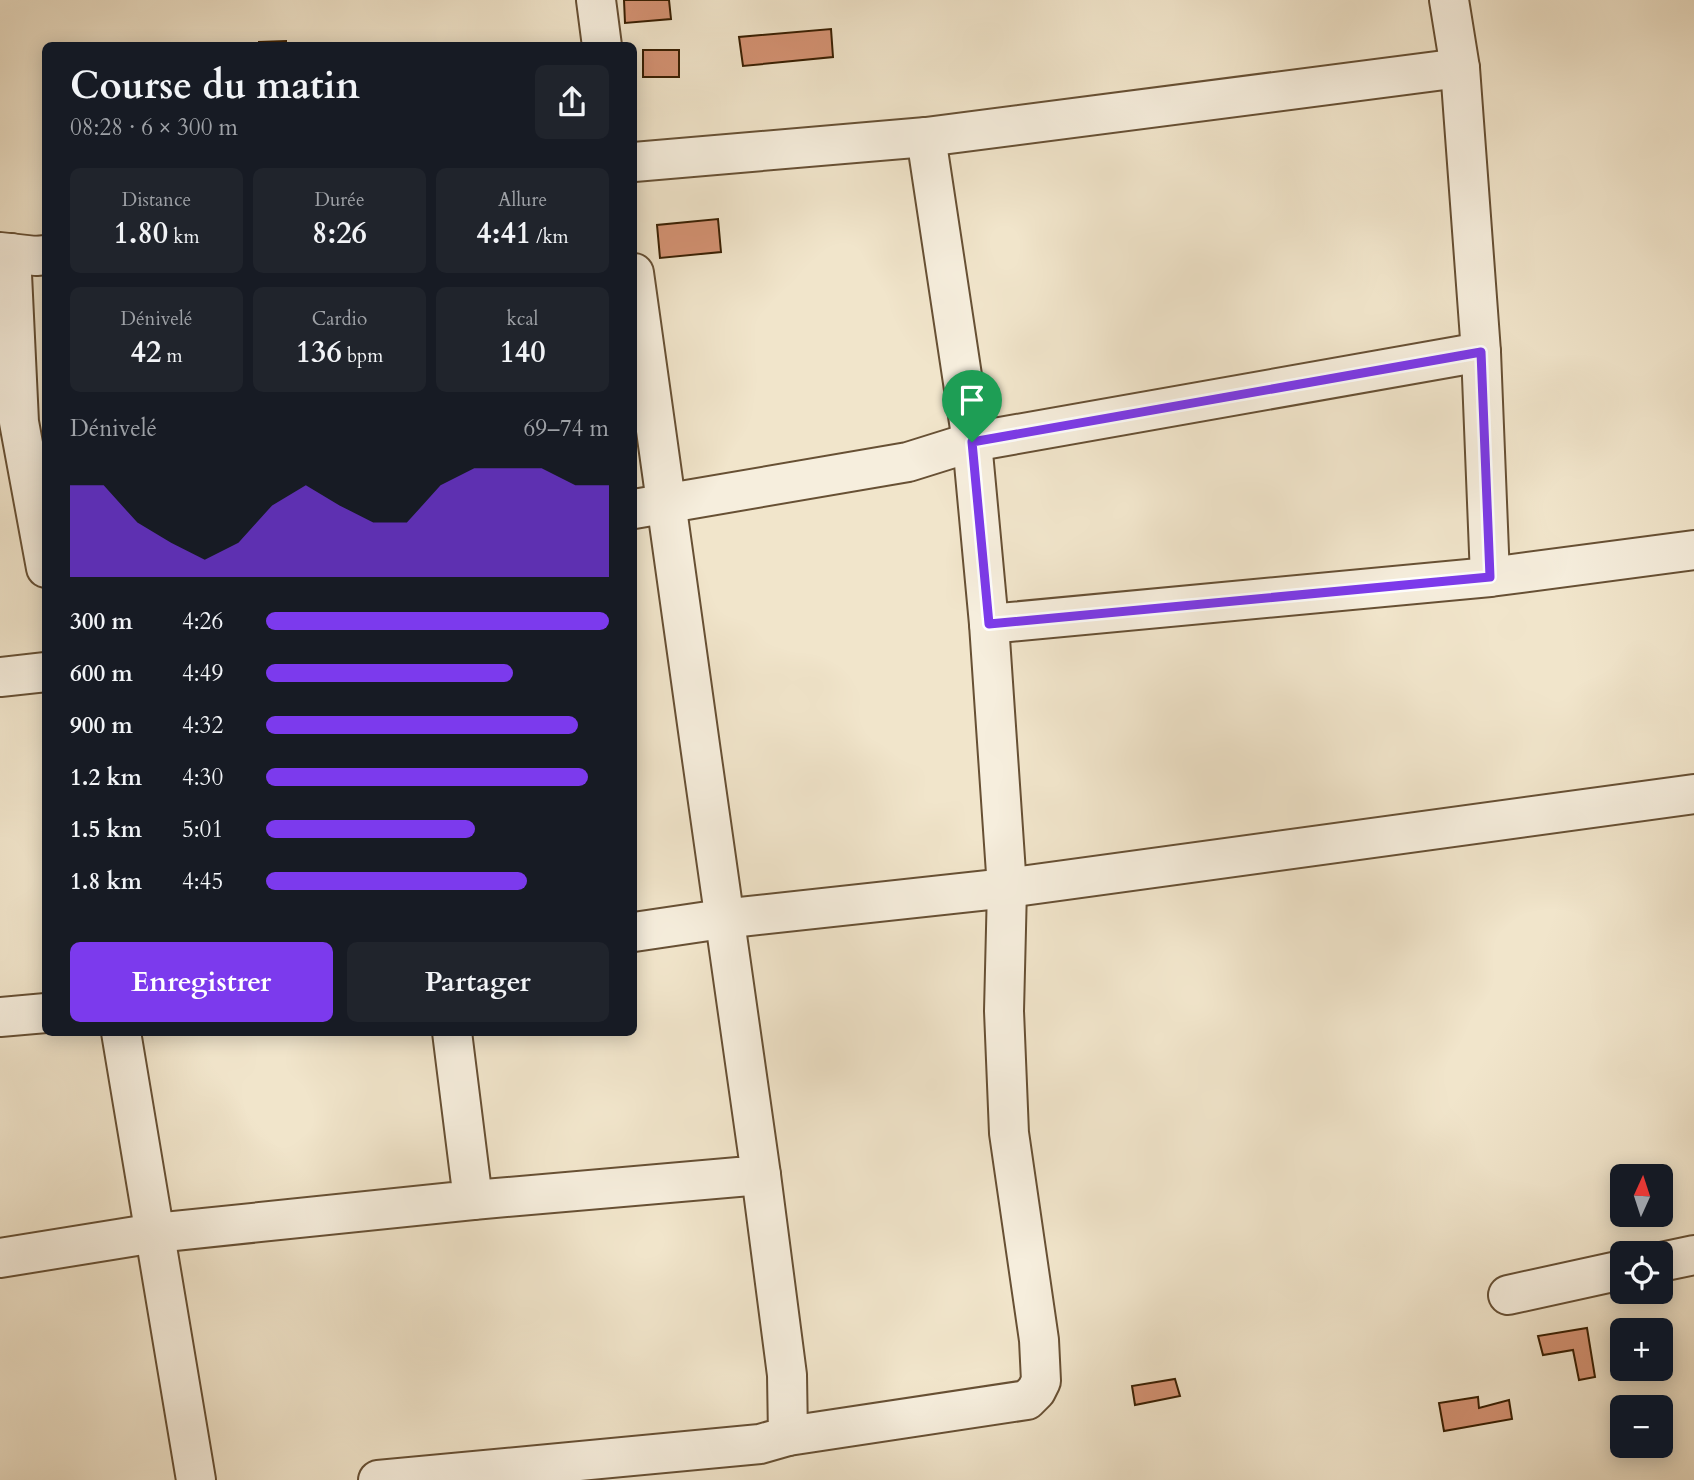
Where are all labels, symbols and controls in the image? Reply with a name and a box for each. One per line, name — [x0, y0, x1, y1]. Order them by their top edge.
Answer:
text: Course du matin — [70, 60, 360, 112]
button: share — [535, 65, 609, 139]
text: 08:28 · 6 × 300 m — [70, 112, 238, 143]
text: Distance — [122, 187, 191, 213]
text: Durée — [314, 187, 365, 213]
text: Allure — [498, 187, 547, 213]
text: 1.80 — [113, 213, 168, 254]
text: 8:26 — [312, 213, 367, 254]
text: 4:41 — [476, 213, 531, 254]
text: km — [168, 224, 200, 250]
text: /km — [531, 224, 569, 250]
text: Dénivelé — [121, 306, 192, 332]
text: Cardio — [312, 306, 367, 332]
text: kcal — [507, 306, 538, 332]
text: 42 — [131, 332, 161, 373]
text: 136 — [296, 332, 342, 373]
text: 140 — [499, 332, 546, 373]
text: m — [161, 343, 182, 369]
text: bpm — [342, 343, 383, 369]
pin — [942, 370, 1002, 442]
icon: arrive — [953, 381, 991, 419]
text: Dénivelé — [70, 413, 157, 444]
text: 69–74 m — [524, 413, 609, 444]
text: 300 m — [70, 606, 133, 637]
text: 4:26 — [182, 606, 223, 637]
text: 600 m — [70, 658, 133, 689]
text: 4:49 — [182, 658, 223, 689]
text: 900 m — [70, 710, 133, 741]
text: 4:32 — [182, 710, 223, 741]
text: 1.2 km — [70, 762, 142, 793]
text: 4:30 — [182, 762, 223, 793]
text: 1.5 km — [70, 814, 142, 845]
text: 5:01 — [182, 814, 223, 845]
text: 1.8 km — [70, 866, 142, 897]
text: 4:45 — [182, 866, 223, 897]
button: Enregistrer — [70, 942, 333, 1022]
button: Partager — [347, 942, 609, 1022]
north arrow — [1610, 1164, 1673, 1227]
map controls — [1610, 1164, 1673, 1458]
button: locate — [1610, 1241, 1673, 1304]
button: + — [1610, 1318, 1673, 1381]
button: − — [1610, 1395, 1673, 1458]

